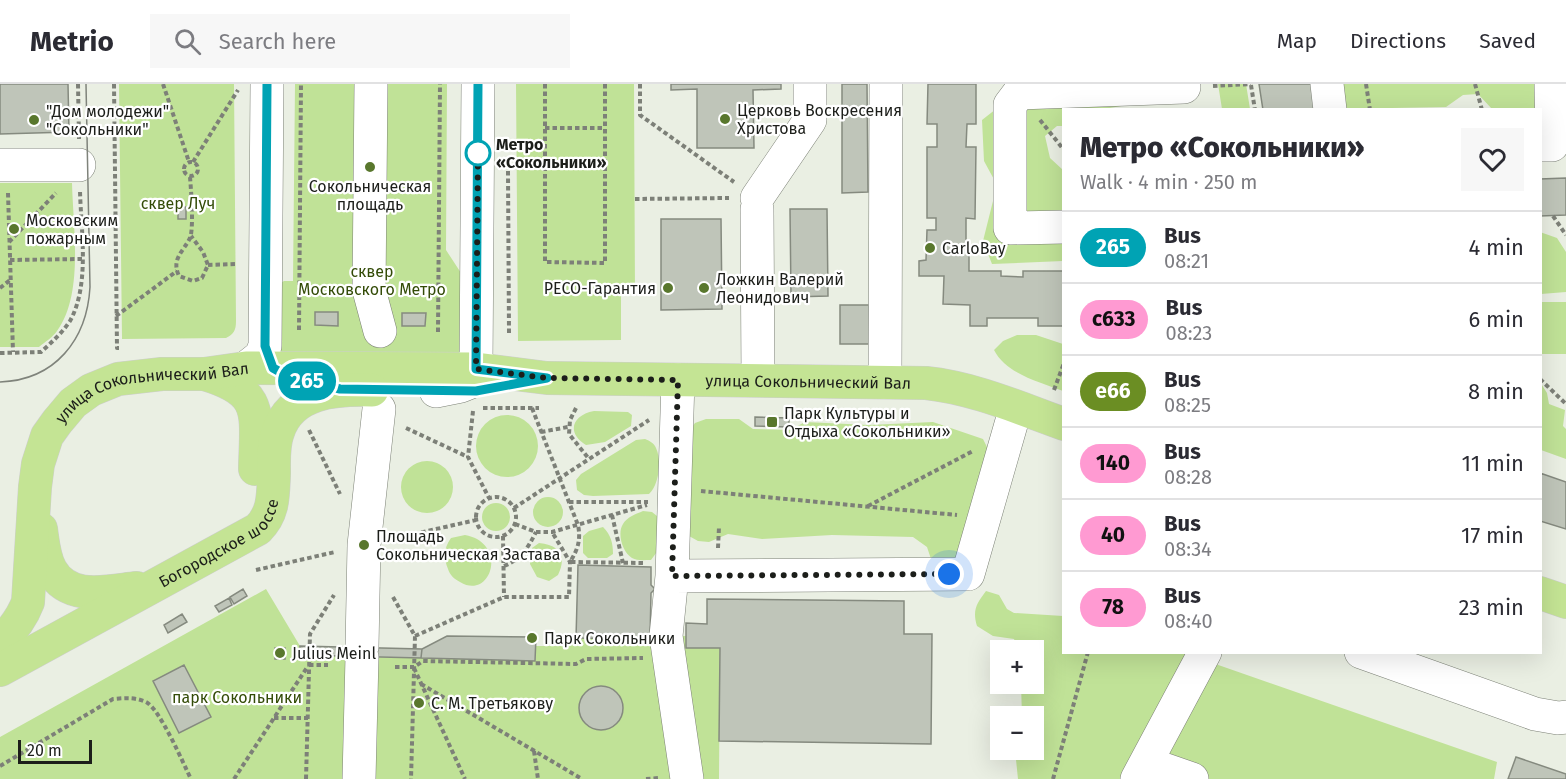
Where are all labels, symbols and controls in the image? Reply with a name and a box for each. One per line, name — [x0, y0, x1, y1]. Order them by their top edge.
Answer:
search box — [150, 14, 570, 68]
text: Metrio — [30, 25, 114, 58]
icon: search — [171, 25, 204, 58]
text: Search here — [219, 28, 336, 55]
text: Map — [1277, 28, 1317, 54]
text: Directions — [1350, 28, 1446, 54]
text: Saved — [1479, 28, 1536, 54]
place label: Церковь Воскресения Христова — [737, 101, 902, 138]
place label: "Дом молодежи" "Сокольники" — [46, 102, 169, 139]
marker: Церковь Воскресения Христова — [718, 112, 732, 126]
marker: "Дом молодежи" "Сокольники" — [27, 113, 41, 127]
button: heart — [1461, 128, 1524, 191]
text: Метро «Сокольники» — [1080, 131, 1365, 164]
place label: Метро «Сокольники» — [496, 135, 607, 172]
marker: Метро «Сокольники» — [465, 140, 491, 166]
marker: Сокольническая площадь — [363, 160, 377, 174]
text: Walk · 4 min · 250 m — [1080, 170, 1257, 194]
place label: Сокольническая площадь — [309, 177, 431, 214]
park label: сквер Луч — [141, 194, 215, 213]
place label: Московским пожарным — [26, 211, 118, 248]
marker: Московским пожарным — [7, 222, 21, 236]
text: Bus — [1164, 222, 1201, 249]
text: 265 — [1096, 234, 1130, 260]
text: 4 min — [1469, 234, 1524, 261]
place label: CarloBay — [942, 239, 1006, 258]
marker: CarloBay — [923, 241, 937, 255]
text: 08:21 — [1164, 249, 1209, 273]
park label: сквер Московского Метро — [298, 262, 446, 299]
place label: Ложкин Валерий Леонидович — [716, 270, 844, 307]
place label: РЕСО-Гарантия — [544, 279, 656, 298]
marker: РЕСО-Гарантия — [661, 281, 675, 295]
marker: Ложкин Валерий Леонидович — [697, 281, 711, 295]
text: Bus — [1166, 294, 1202, 321]
text: с633 — [1092, 306, 1136, 332]
text: 6 min — [1468, 306, 1524, 333]
text: 08:23 — [1166, 321, 1212, 345]
street label: улица Сокольнический Вал — [51, 358, 250, 427]
line badge: 265 — [272, 362, 342, 400]
text: Bus — [1164, 366, 1201, 393]
text: 265 — [290, 368, 324, 394]
street label: улица Сокольнический Вал — [705, 371, 911, 392]
text: е66 — [1095, 378, 1131, 404]
text: 8 min — [1468, 378, 1524, 405]
text: 08:25 — [1164, 393, 1211, 417]
place label: Парк Культуры и Отдыха «Сокольники» — [784, 404, 951, 441]
marker: Парк Культуры и Отдыха «Сокольники» — [765, 415, 779, 429]
text: Bus — [1164, 438, 1201, 465]
text: 140 — [1096, 450, 1130, 476]
text: 11 min — [1461, 450, 1524, 477]
text: 08:28 — [1164, 465, 1212, 489]
street label: Богородское шоссе — [155, 497, 282, 591]
text: Bus — [1164, 510, 1201, 537]
text: 40 — [1101, 522, 1125, 548]
text: 17 min — [1461, 522, 1524, 549]
place label: Площадь Сокольническая Застава — [376, 527, 560, 564]
text: 08:34 — [1164, 537, 1212, 561]
marker: Площадь Сокольническая Застава — [357, 538, 371, 552]
your location — [934, 559, 964, 589]
text: Bus — [1164, 582, 1201, 609]
text: 78 — [1102, 594, 1124, 620]
text: 23 min — [1458, 594, 1524, 621]
text: 08:40 — [1164, 609, 1213, 633]
place label: Парк Сокольники — [544, 629, 675, 648]
marker: Парк Сокольники — [525, 631, 539, 645]
map controls — [990, 640, 1044, 760]
button: + — [990, 640, 1044, 694]
place label: Julius Meinl — [292, 644, 376, 663]
marker: Julius Meinl — [273, 646, 287, 660]
park label: парк Сокольники — [172, 688, 302, 707]
place label: С. М. Третьякову — [431, 694, 553, 713]
marker: С. М. Третьякову — [412, 696, 426, 710]
button: − — [990, 706, 1044, 760]
scale bar — [18, 737, 92, 764]
text: 20 m — [27, 741, 62, 760]

